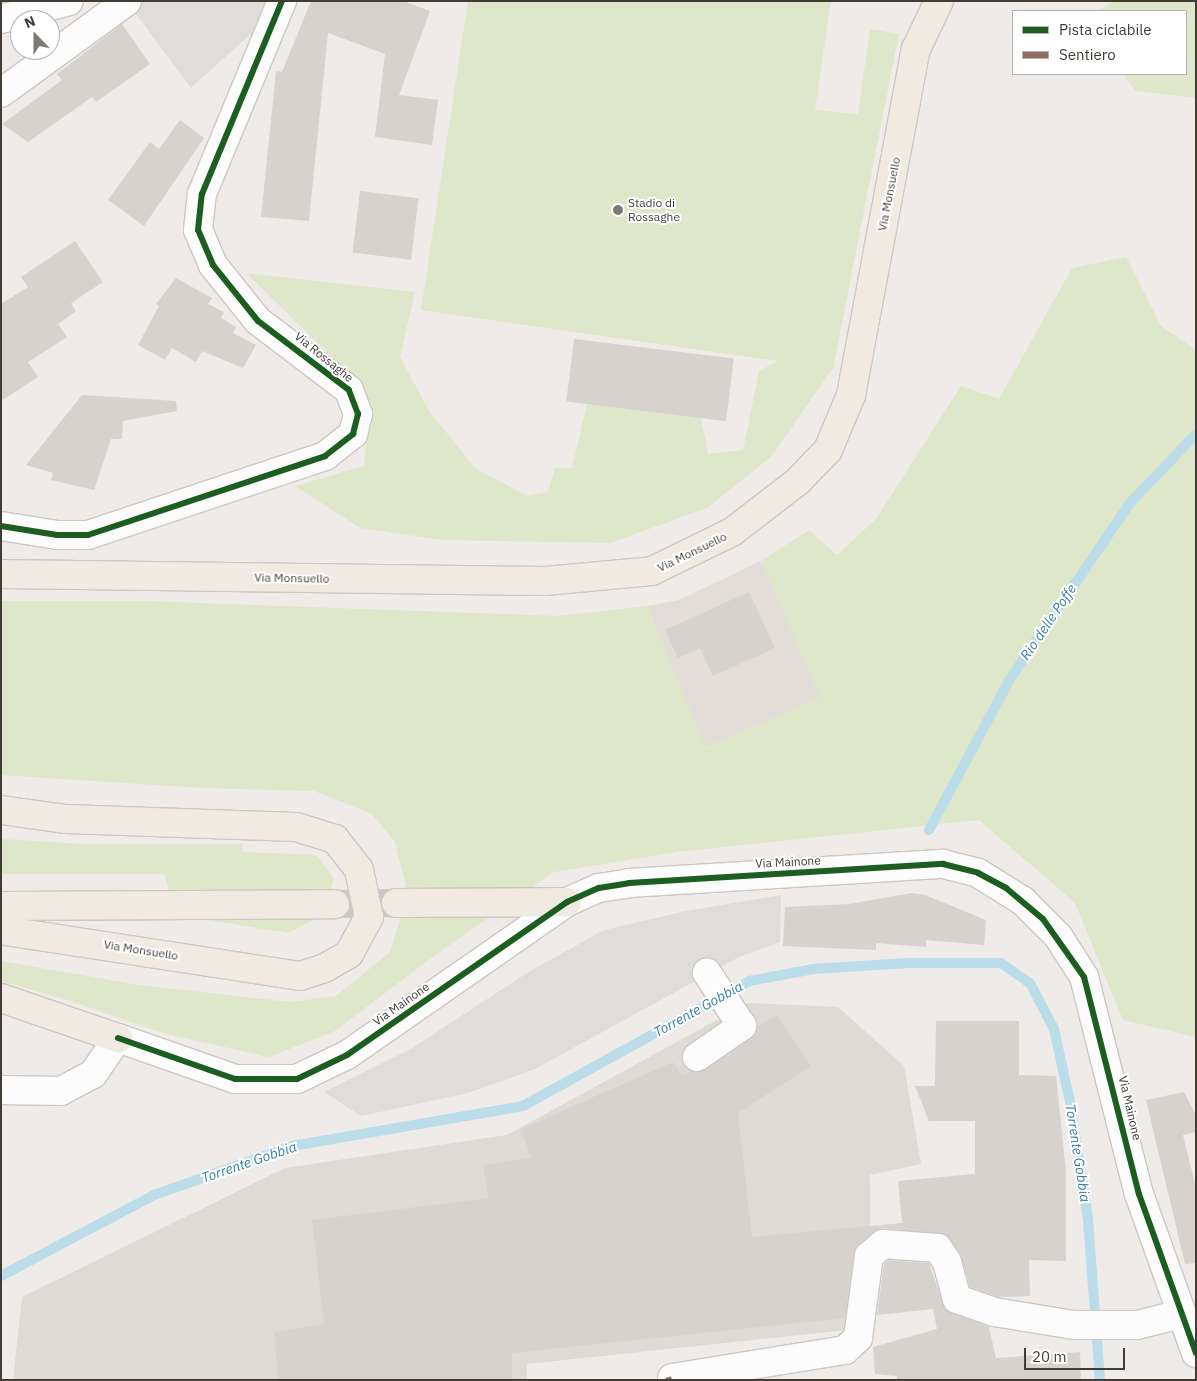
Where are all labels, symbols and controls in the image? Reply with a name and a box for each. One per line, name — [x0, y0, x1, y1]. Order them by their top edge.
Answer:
north arrow — [10, 10, 60, 60]
legend — [1012, 10, 1187, 75]
text: N — [22, 12, 38, 32]
text: Pista ciclabile — [1059, 20, 1152, 39]
text: Sentiero — [1059, 45, 1116, 64]
street label: Via Monsuello — [875, 156, 903, 232]
place label: Stadio di Rossaghe — [628, 196, 680, 224]
marker: Stadio di Rossaghe — [612, 204, 624, 216]
street label: Via Rossaghe — [292, 329, 356, 385]
street label: Via Monsuello — [655, 529, 729, 575]
street label: Via Monsuello — [254, 570, 330, 586]
water label: Rio delle Poffe — [1016, 581, 1080, 663]
street label: Via Mainone — [755, 853, 821, 871]
street label: Via Monsuello — [103, 937, 179, 963]
water label: Torrente Gobbia — [650, 978, 746, 1040]
street label: Via Mainone — [370, 979, 432, 1029]
street label: Via Mainone — [1116, 1074, 1144, 1142]
water label: Torrente Gobbia — [1062, 1103, 1094, 1203]
water label: Torrente Gobbia — [199, 1138, 299, 1186]
scale bar — [1027, 1338, 1128, 1370]
text: 20 m — [1032, 1347, 1067, 1366]

